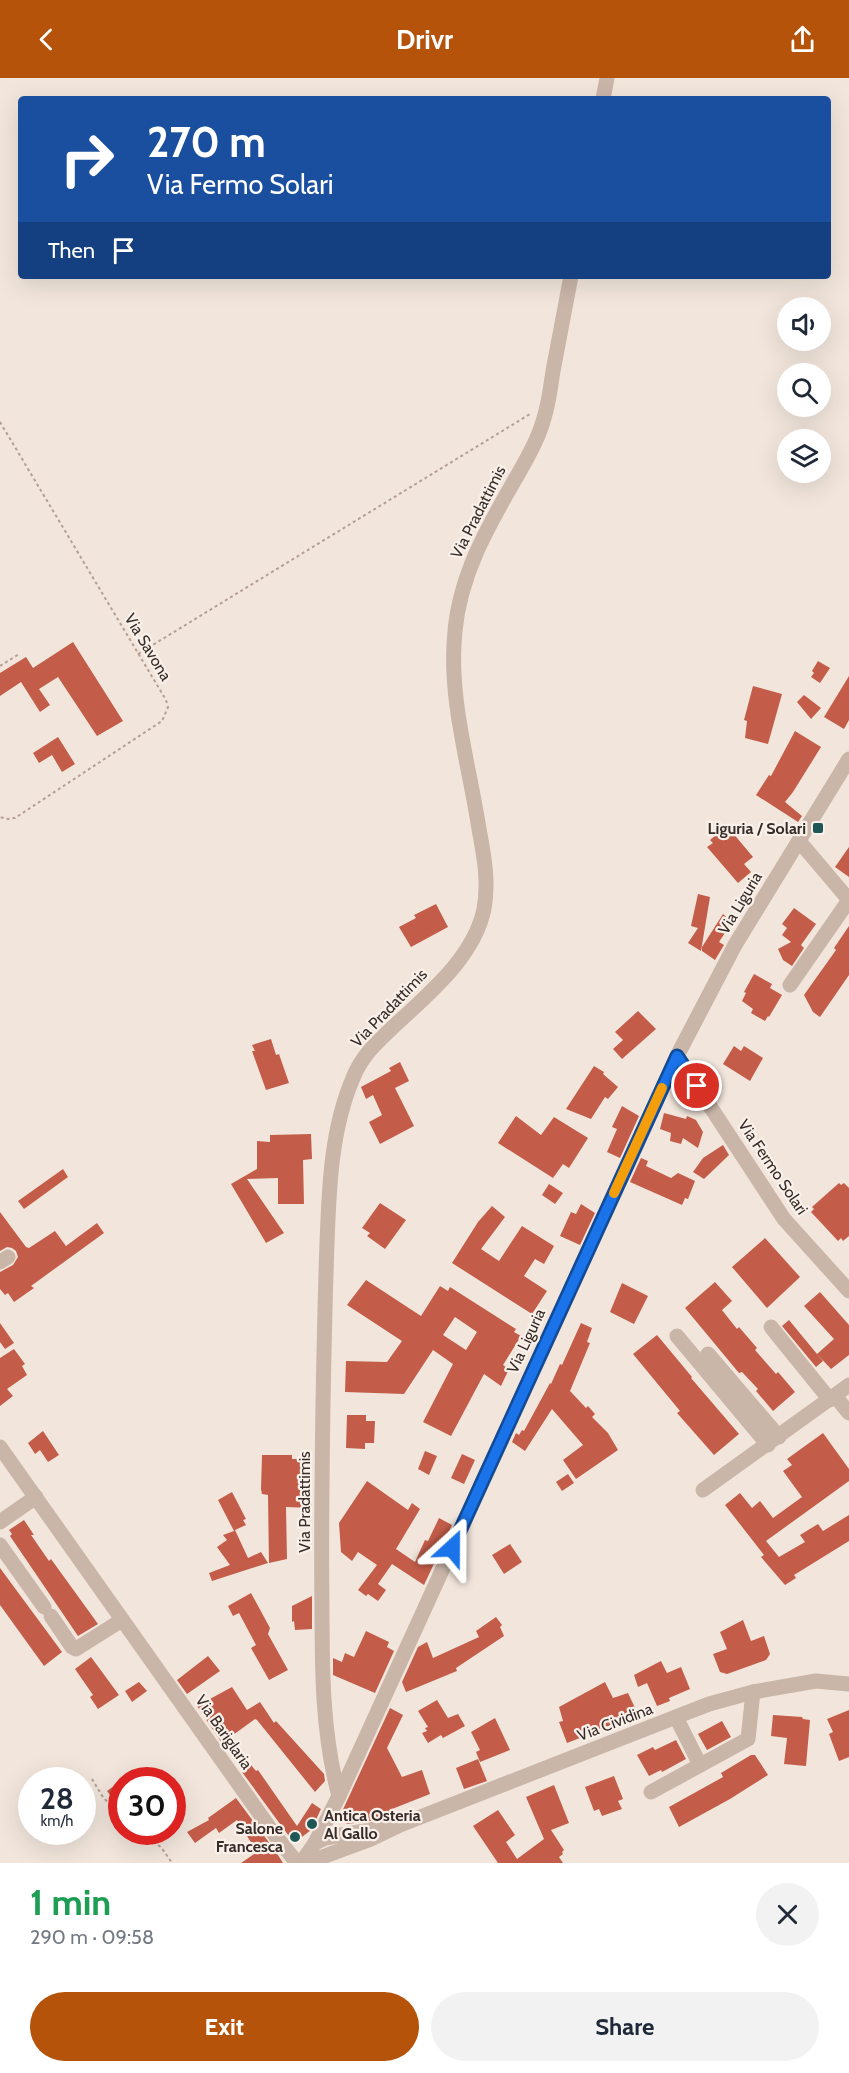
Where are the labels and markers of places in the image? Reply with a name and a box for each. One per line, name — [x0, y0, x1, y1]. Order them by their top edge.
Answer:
place label: Liguria / Solari — [708, 819, 806, 838]
marker: Liguria / Solari — [811, 821, 825, 835]
pin — [671, 1060, 722, 1111]
place label: Antica Osteria Al Gallo — [324, 1806, 421, 1843]
marker: Antica Osteria Al Gallo — [305, 1817, 319, 1831]
place label: Salone Francesca — [216, 1819, 283, 1856]
marker: Salone Francesca — [288, 1830, 302, 1844]

